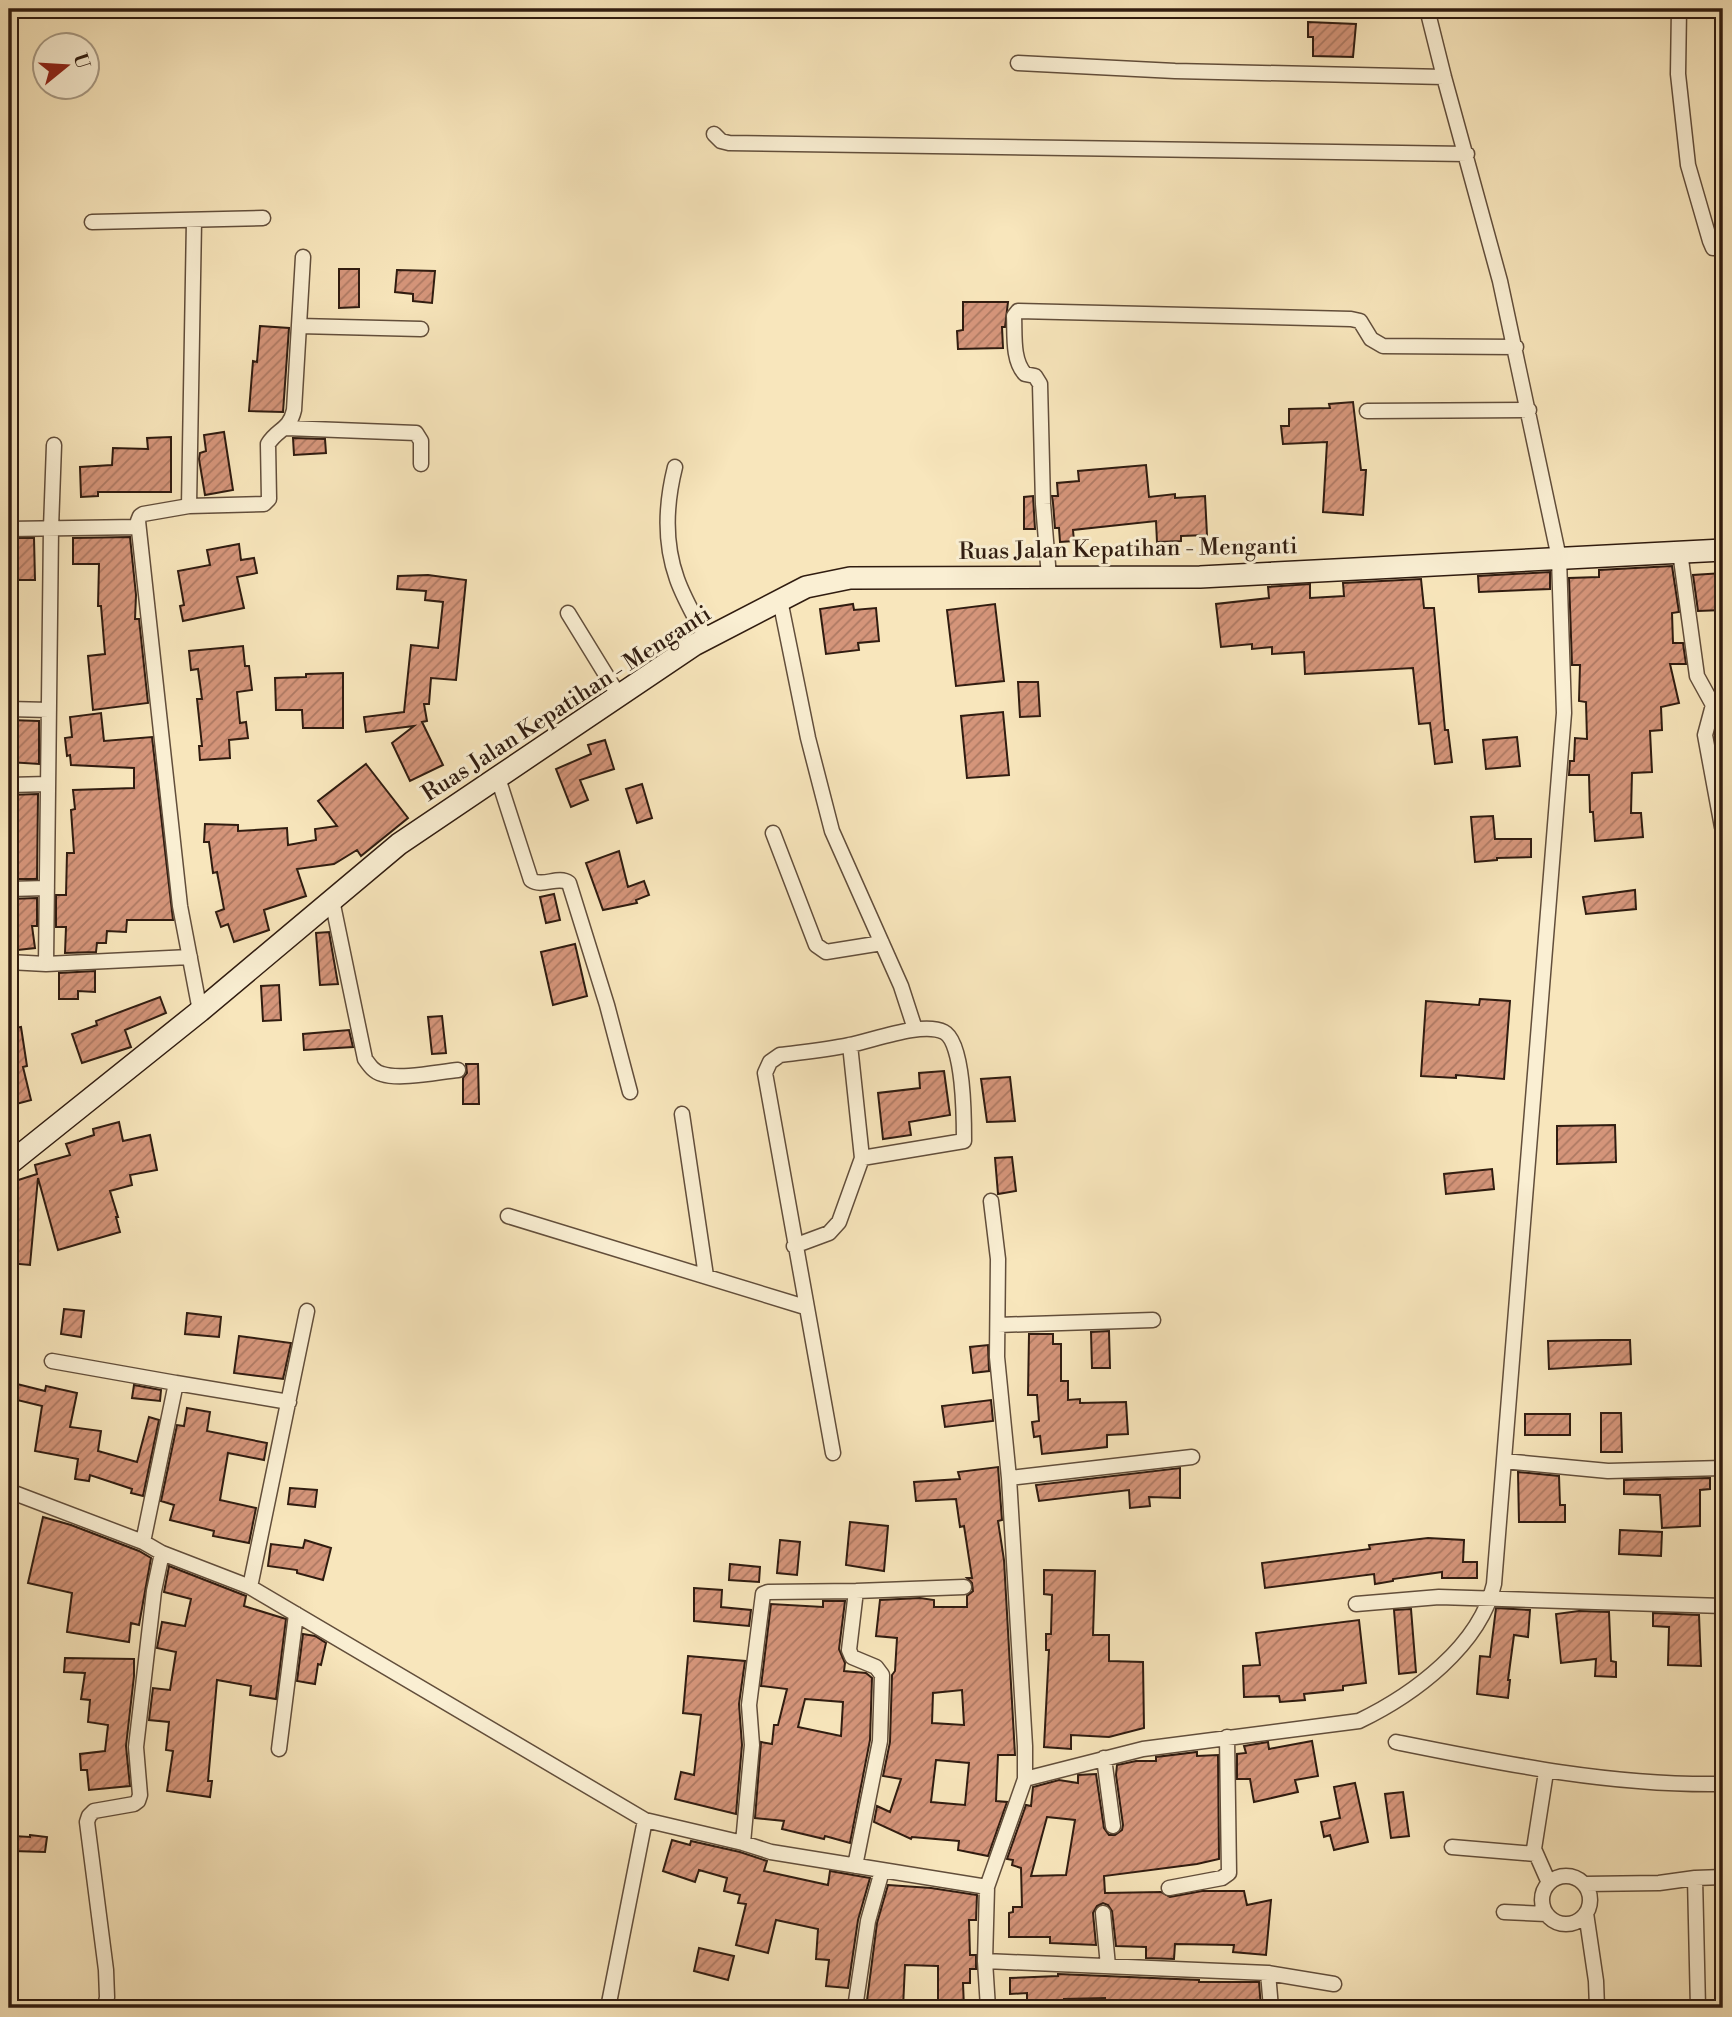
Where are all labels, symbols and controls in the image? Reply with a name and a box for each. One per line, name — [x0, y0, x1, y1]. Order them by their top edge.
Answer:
north arrow — [32, 32, 102, 102]
text: U — [68, 50, 95, 72]
street label: Ruas Jalan Kepatihan - Menganti — [958, 532, 1298, 566]
street label: Ruas Jalan Kepatihan - Menganti — [417, 600, 716, 808]

